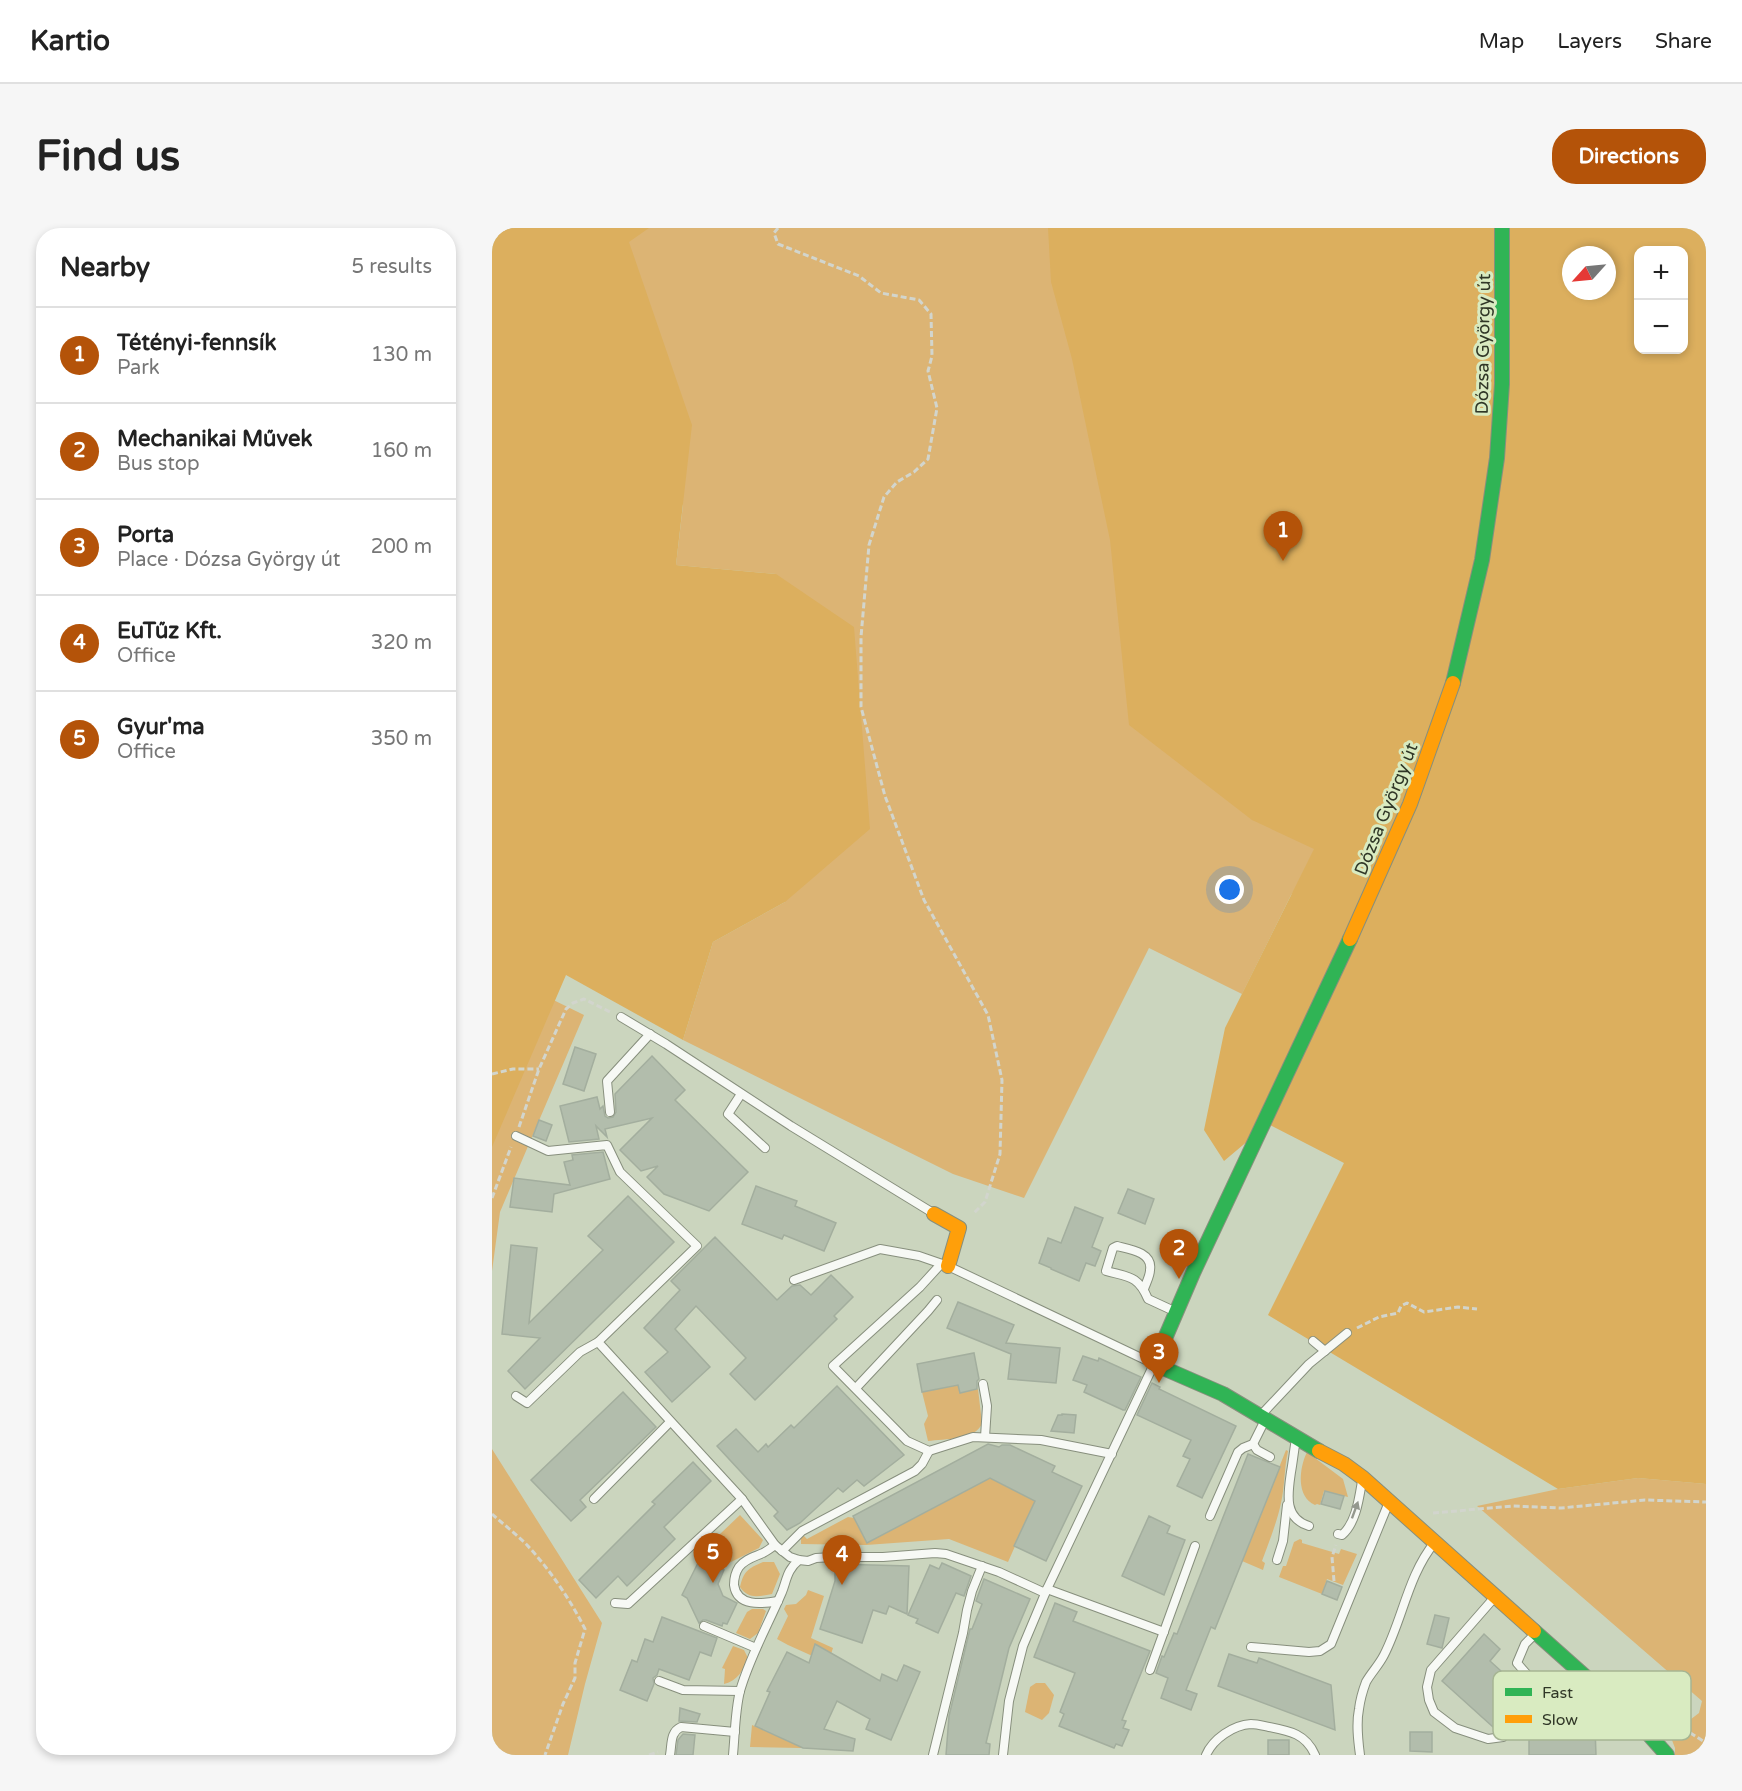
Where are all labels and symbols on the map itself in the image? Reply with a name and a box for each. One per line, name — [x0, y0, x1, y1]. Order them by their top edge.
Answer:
north arrow — [1562, 246, 1616, 300]
street label: Dózsa György út — [1471, 273, 1495, 415]
pin: 1 — [1264, 512, 1302, 561]
street label: Dózsa György út — [1349, 739, 1423, 878]
your location — [1215, 875, 1244, 904]
pin: 2 — [1160, 1230, 1198, 1279]
pin: 3 — [1140, 1334, 1178, 1383]
one-way arrow — [1351, 1501, 1361, 1519]
pin: 5 — [694, 1534, 732, 1583]
pin: 4 — [822, 1536, 862, 1585]
legend — [1493, 1671, 1691, 1740]
text: Fast — [1542, 1683, 1573, 1703]
text: Slow — [1542, 1710, 1578, 1730]

